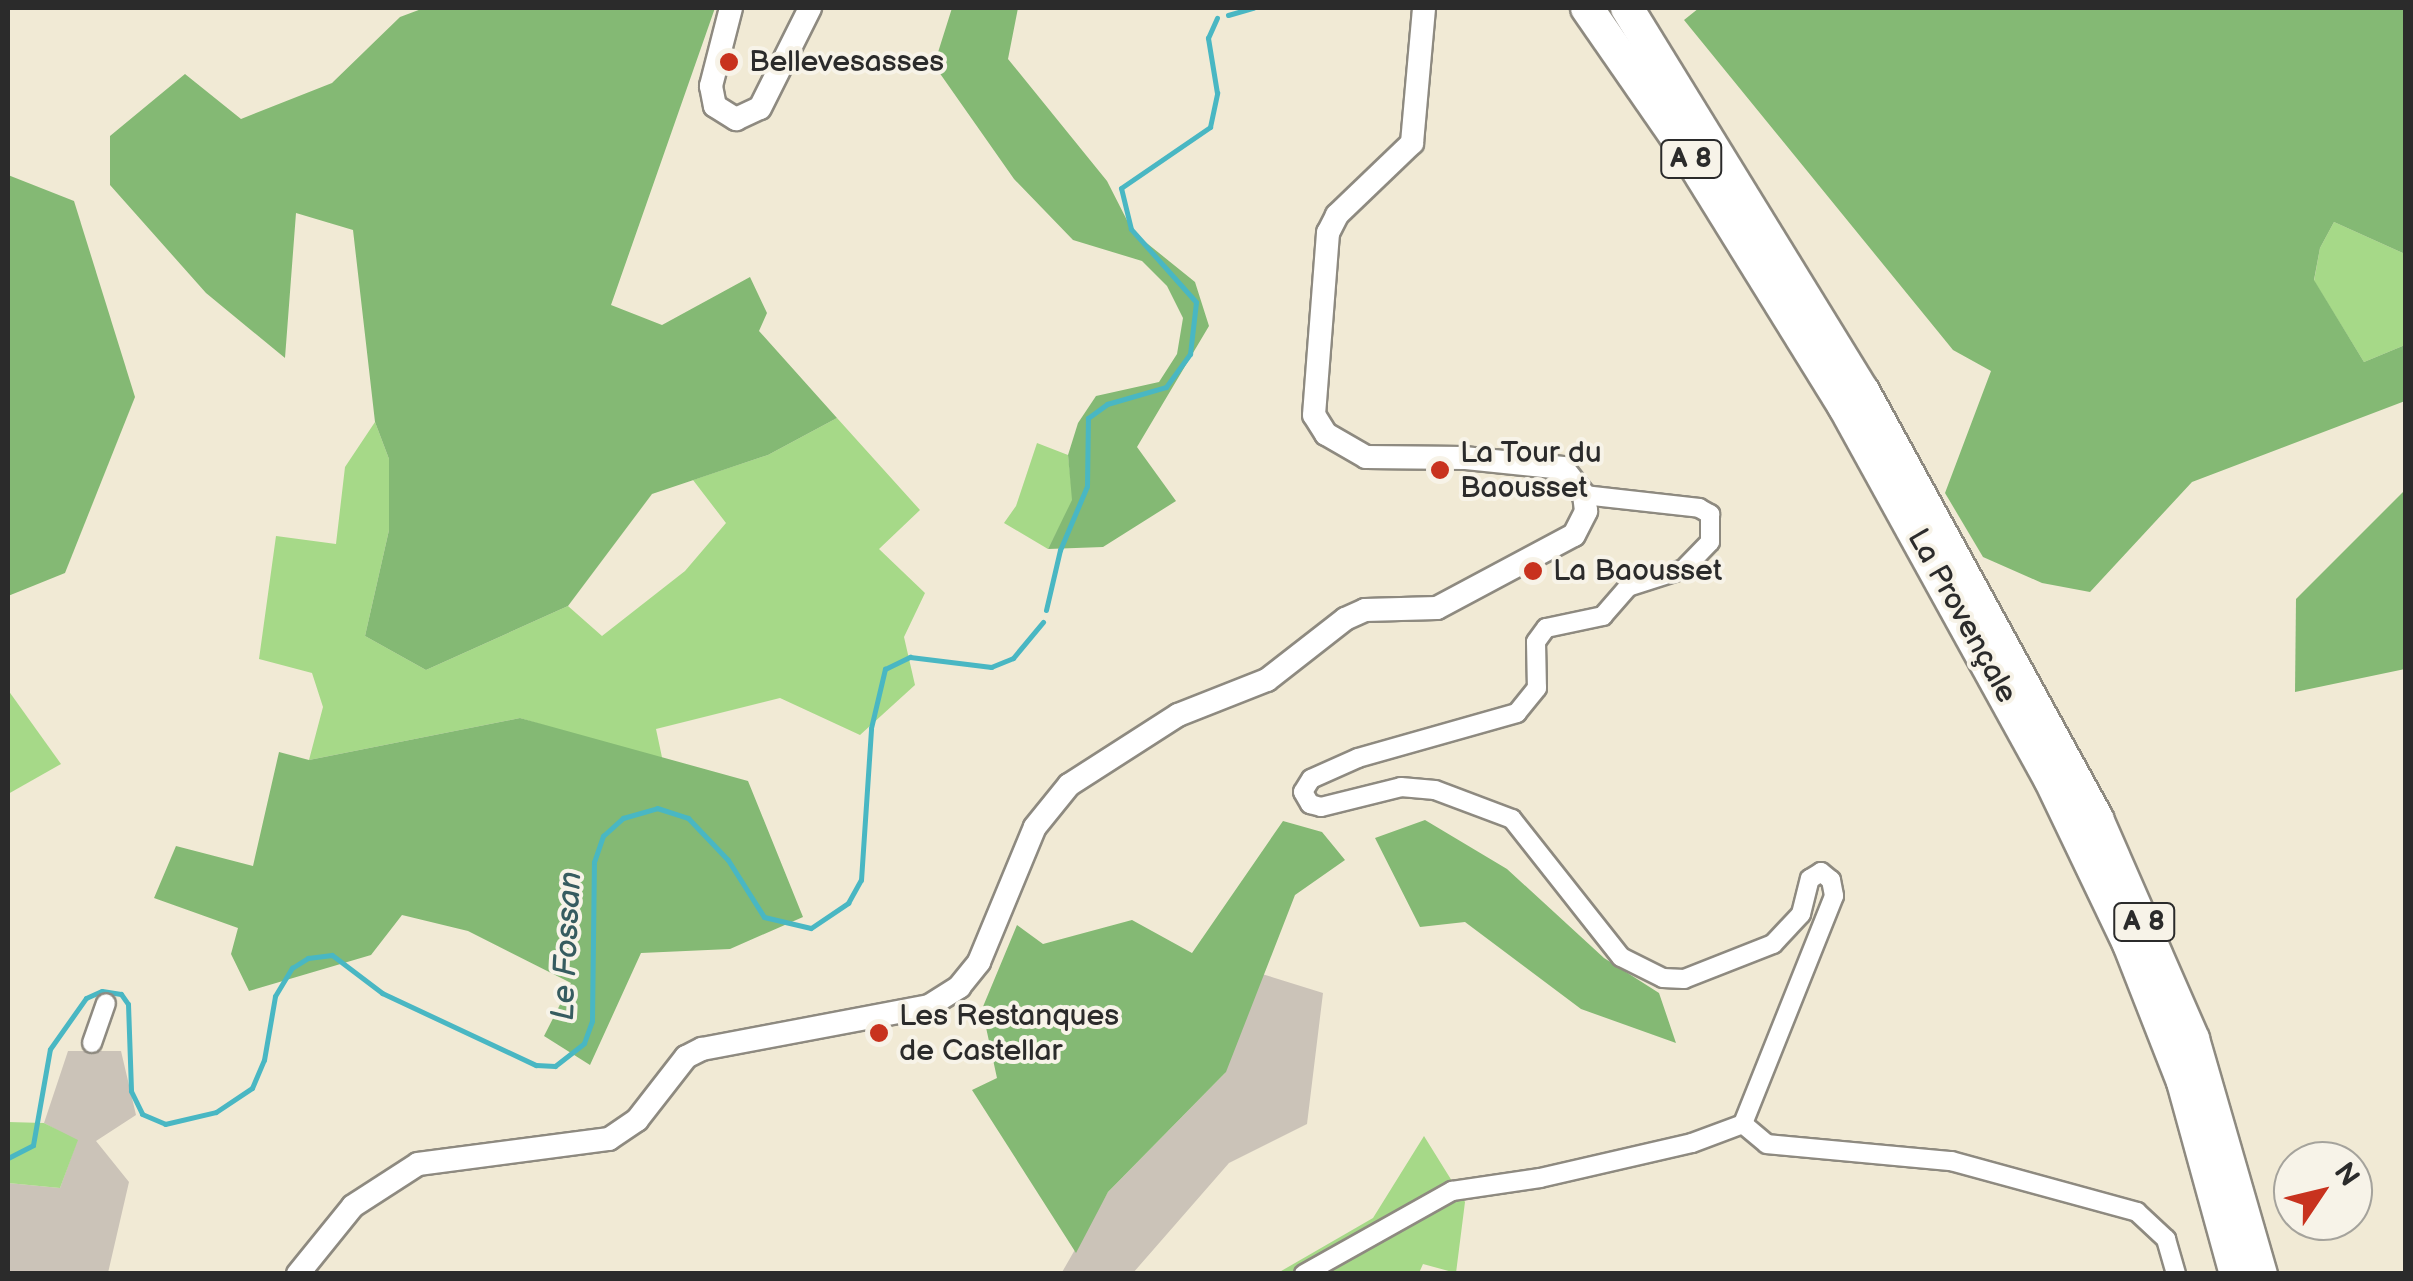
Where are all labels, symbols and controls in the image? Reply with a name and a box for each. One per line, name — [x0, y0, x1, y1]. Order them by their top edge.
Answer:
place label: Bellevesasses — [749, 44, 944, 80]
marker: Bellevesasses — [718, 51, 740, 73]
road number: A 8 — [1658, 136, 1724, 182]
place label: La Tour du Baousset — [1460, 435, 1603, 506]
marker: La Tour du Baousset — [1429, 459, 1451, 481]
street label: La Provençale — [1899, 523, 2025, 709]
place label: La Baousset — [1553, 553, 1722, 589]
marker: La Baousset — [1522, 560, 1544, 582]
water label: Le Fossan — [545, 871, 591, 1021]
road number: A 8 — [2112, 899, 2176, 945]
place label: Les Restanques de Castellar — [899, 998, 1119, 1068]
marker: Les Restanques de Castellar — [868, 1022, 890, 1044]
north arrow — [2273, 1141, 2373, 1241]
text: N — [2327, 1157, 2366, 1193]

